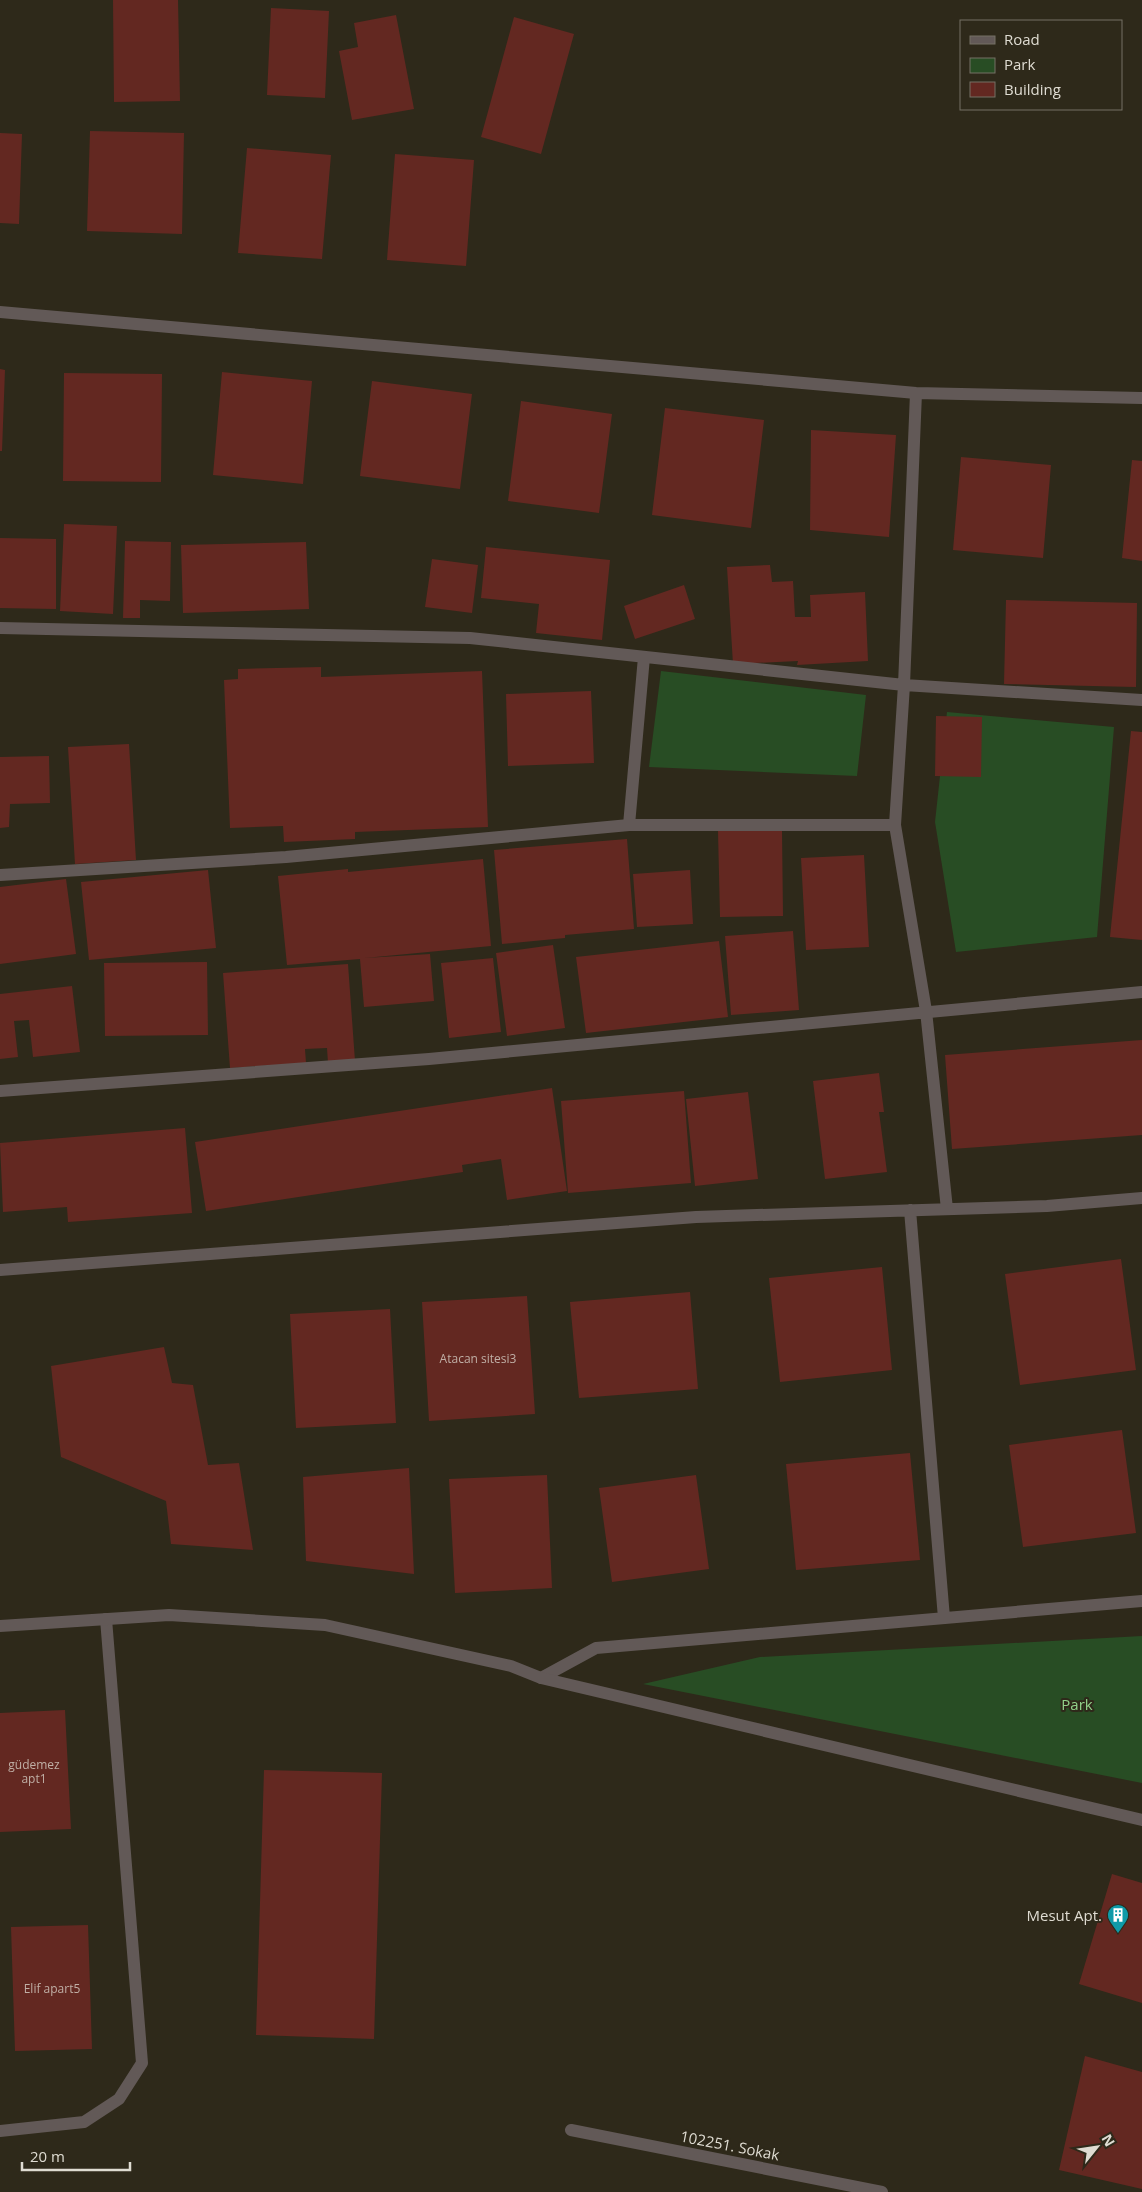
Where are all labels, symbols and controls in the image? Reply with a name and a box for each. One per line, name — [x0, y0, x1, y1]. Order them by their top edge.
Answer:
legend — [960, 20, 1122, 110]
text: Road — [1004, 29, 1040, 49]
text: Park — [1004, 54, 1035, 74]
text: Building — [1004, 79, 1061, 99]
house number: Atacan sitesi3 — [440, 1350, 517, 1367]
park label: Park — [1061, 1694, 1093, 1714]
house number: güdemez apt1 — [8, 1756, 60, 1787]
building icon: Mesut Apt. — [1106, 1903, 1130, 1934]
place label: Mesut Apt. — [1027, 1905, 1102, 1925]
house number: Elif apart5 — [24, 1980, 80, 1997]
north arrow — [1072, 2122, 1122, 2172]
street label: 102251. Sokak — [679, 2126, 781, 2164]
text: N — [1098, 2131, 1120, 2150]
scale bar — [22, 2140, 130, 2172]
text: 20 m — [30, 2146, 65, 2166]

